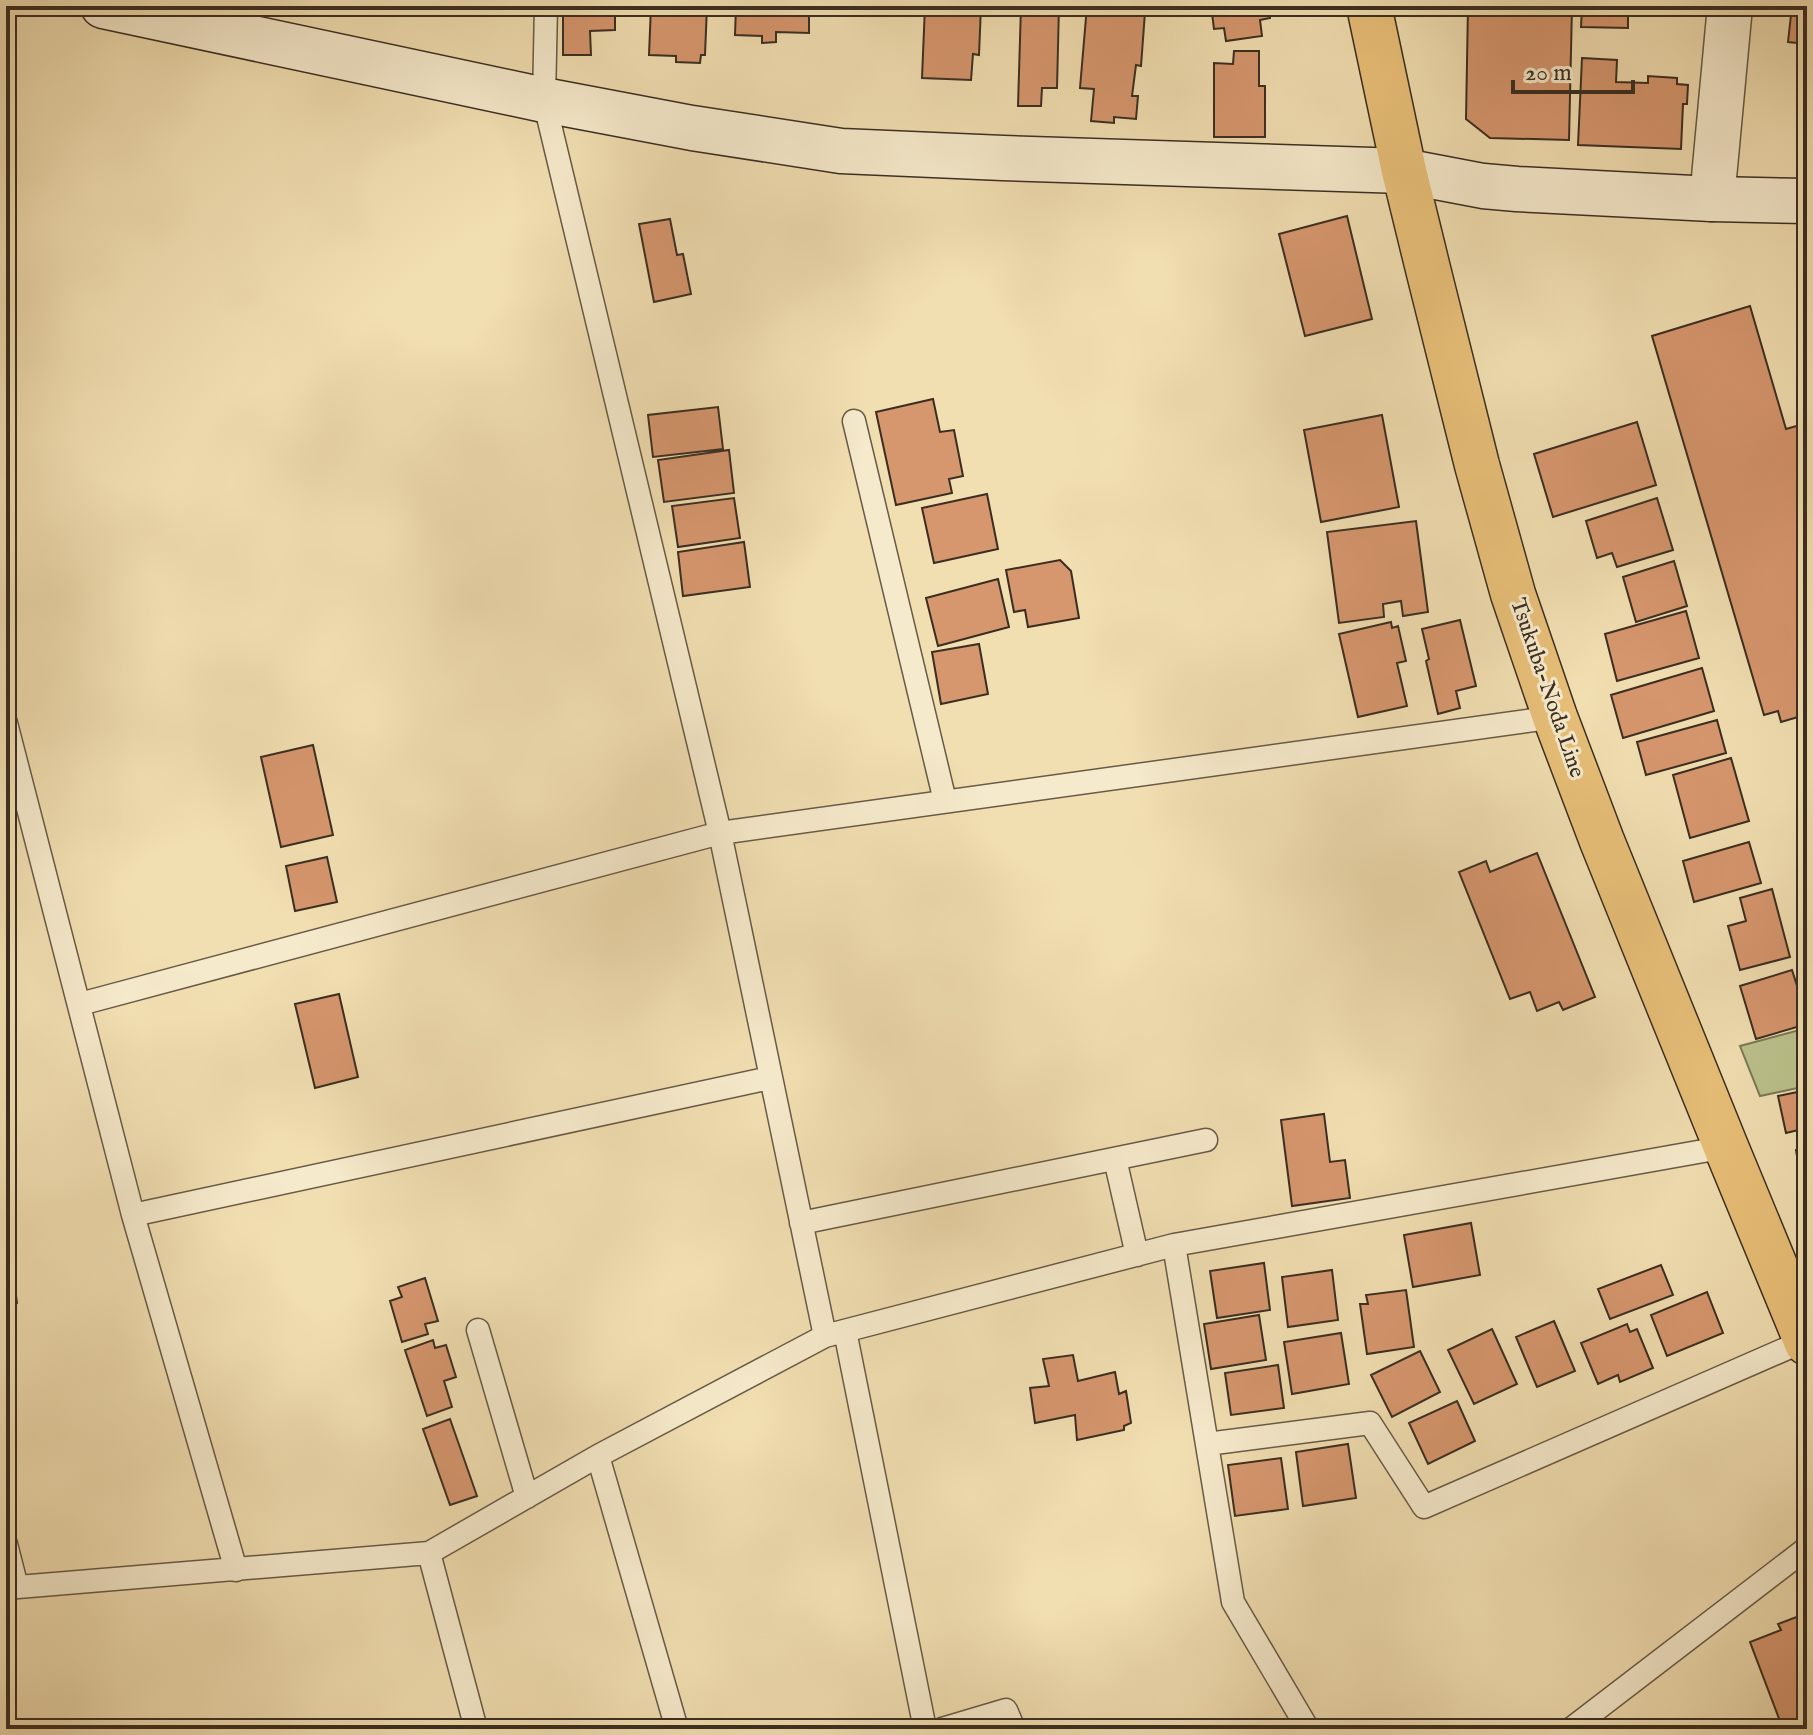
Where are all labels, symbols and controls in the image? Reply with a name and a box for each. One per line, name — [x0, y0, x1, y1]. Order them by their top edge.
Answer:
scale bar — [1513, 44, 1633, 94]
text: 20 m — [1525, 58, 1572, 89]
street label: Tsukuba-Noda Line — [1503, 595, 1591, 781]

